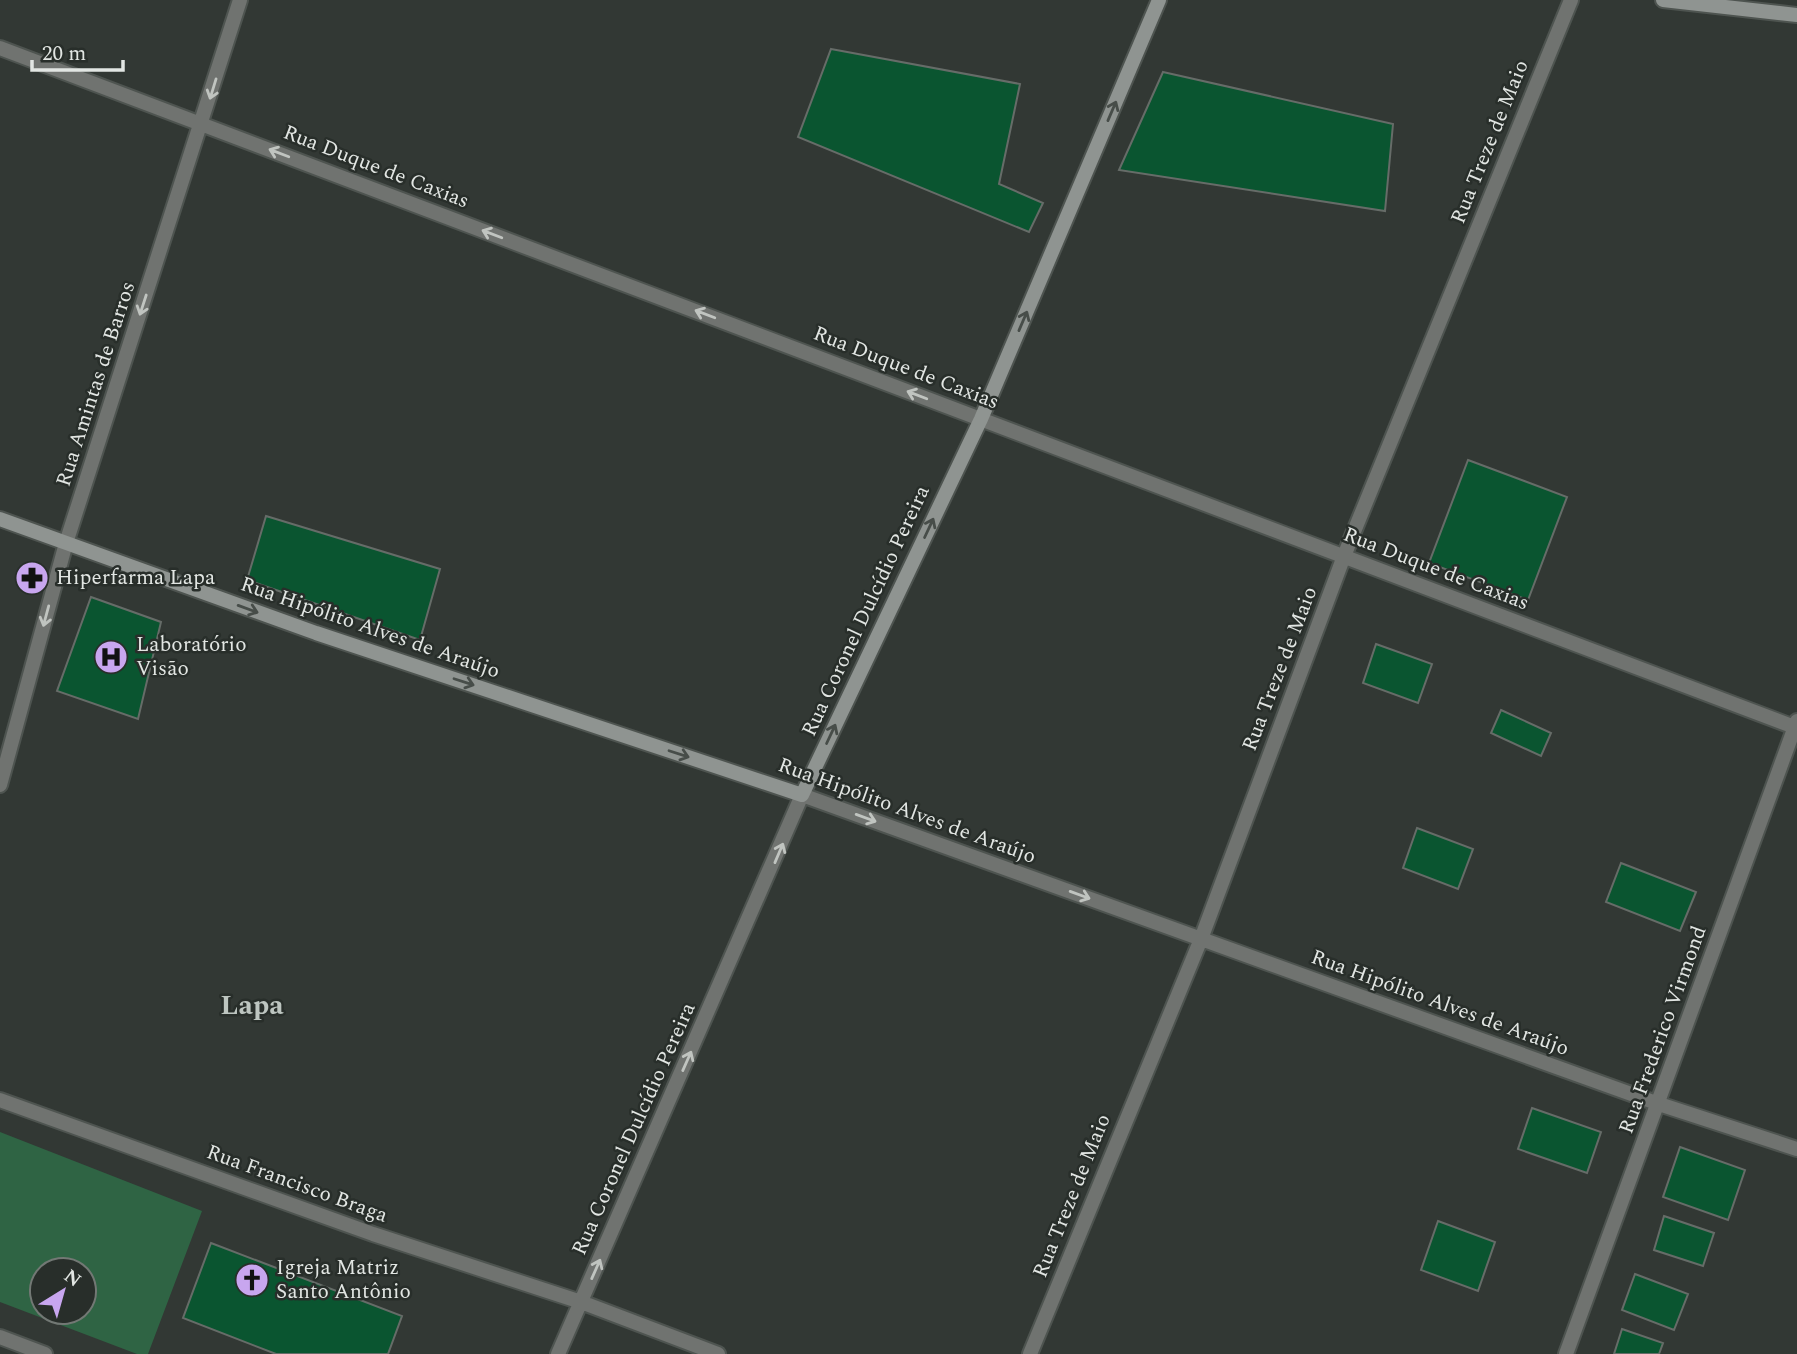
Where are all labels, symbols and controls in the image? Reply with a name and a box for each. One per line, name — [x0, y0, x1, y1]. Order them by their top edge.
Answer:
scale bar — [32, 28, 122, 72]
text: 20 m — [42, 38, 86, 70]
street label: Rua Treze de Maio — [1443, 55, 1537, 229]
one-way arrow — [206, 77, 219, 99]
one-way arrow — [1106, 101, 1119, 123]
street label: Rua Duque de Caxias — [278, 117, 474, 217]
one-way arrow — [269, 146, 290, 159]
one-way arrow — [481, 226, 503, 239]
street label: Rua Amintas de Barros — [48, 277, 144, 491]
one-way arrow — [136, 294, 149, 316]
one-way arrow — [694, 307, 716, 320]
one-way arrow — [1017, 311, 1030, 332]
street label: Rua Duque de Caxias — [808, 318, 1004, 418]
one-way arrow — [907, 387, 929, 400]
street label: Rua Coronel Dulcídio Pereira — [794, 479, 939, 742]
one-way arrow — [923, 518, 936, 539]
street label: Rua Duque de Caxias — [1338, 519, 1534, 619]
pharmacy icon: Hiperfarma Lapa — [13, 559, 51, 597]
place label: Hiperfarma Lapa — [56, 562, 216, 594]
street label: Rua Hipólito Alves de Araújo — [236, 568, 504, 688]
street label: Rua Treze de Maio — [1234, 582, 1326, 756]
one-way arrow — [39, 604, 52, 627]
one-way arrow — [237, 604, 259, 616]
place label: Laboratório Visão — [136, 629, 246, 685]
hospital icon: Laboratório Visão — [92, 638, 130, 676]
one-way arrow — [452, 677, 474, 690]
one-way arrow — [825, 724, 839, 745]
one-way arrow — [668, 749, 690, 761]
street label: Rua Hipólito Alves de Araújo — [773, 749, 1041, 873]
one-way arrow — [855, 813, 877, 825]
one-way arrow — [773, 842, 786, 864]
one-way arrow — [1069, 890, 1091, 902]
street label: Rua Frederico Virmond — [1610, 922, 1716, 1138]
street label: Rua Hipólito Alves de Araújo — [1306, 941, 1574, 1065]
district label: Lapa — [220, 984, 284, 1027]
street label: Rua Coronel Dulcídio Pereira — [564, 997, 705, 1261]
one-way arrow — [681, 1051, 694, 1072]
street label: Rua Treze de Maio — [1025, 1109, 1119, 1283]
street label: Rua Francisco Braga — [202, 1136, 393, 1232]
place label: Igreja Matriz Santo Antônio — [276, 1252, 411, 1308]
north arrow — [28, 1256, 98, 1326]
one-way arrow — [590, 1259, 603, 1281]
church icon: Igreja Matriz Santo Antônio — [233, 1261, 271, 1299]
text: N — [57, 1262, 87, 1295]

